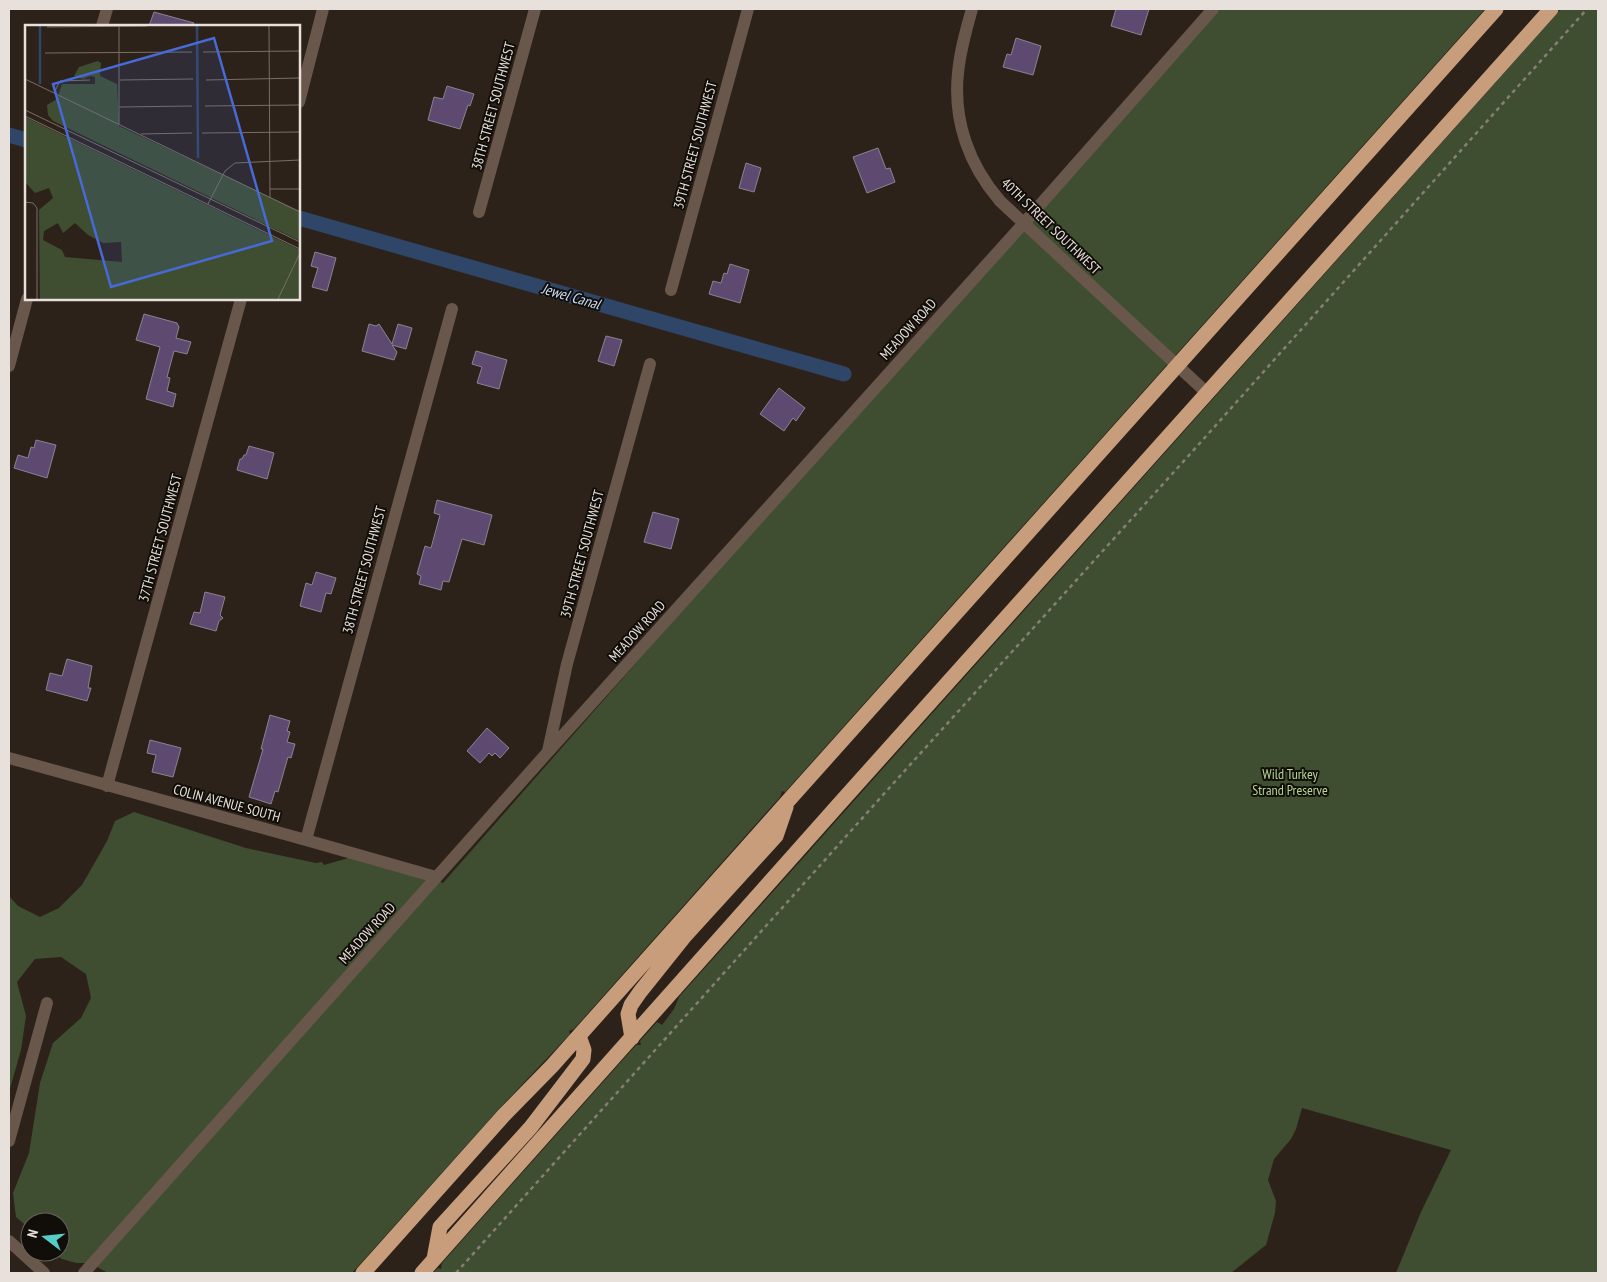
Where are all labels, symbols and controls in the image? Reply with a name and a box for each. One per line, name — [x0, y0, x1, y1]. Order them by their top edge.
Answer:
inset map — [25, 25, 300, 300]
street label: 38TH STREET SOUTHWEST — [467, 39, 519, 172]
street label: 39TH STREET SOUTHWEST — [669, 78, 721, 211]
street label: 40TH STREET SOUTHWEST — [997, 174, 1105, 279]
water label: Jewel Canal — [539, 278, 604, 314]
street label: MEADOW ROAD — [876, 295, 940, 363]
street label: 37TH STREET SOUTHWEST — [134, 471, 186, 604]
street label: 39TH STREET SOUTHWEST — [556, 487, 608, 620]
street label: 38TH STREET SOUTHWEST — [338, 503, 390, 636]
street label: MEADOW ROAD — [605, 597, 669, 665]
park label: Wild Turkey Strand Preserve — [1252, 765, 1328, 799]
street label: COLIN AVENUE SOUTH — [171, 780, 283, 826]
street label: MEADOW ROAD — [335, 899, 399, 967]
north arrow — [20, 1212, 70, 1262]
text: N — [23, 1227, 42, 1240]

